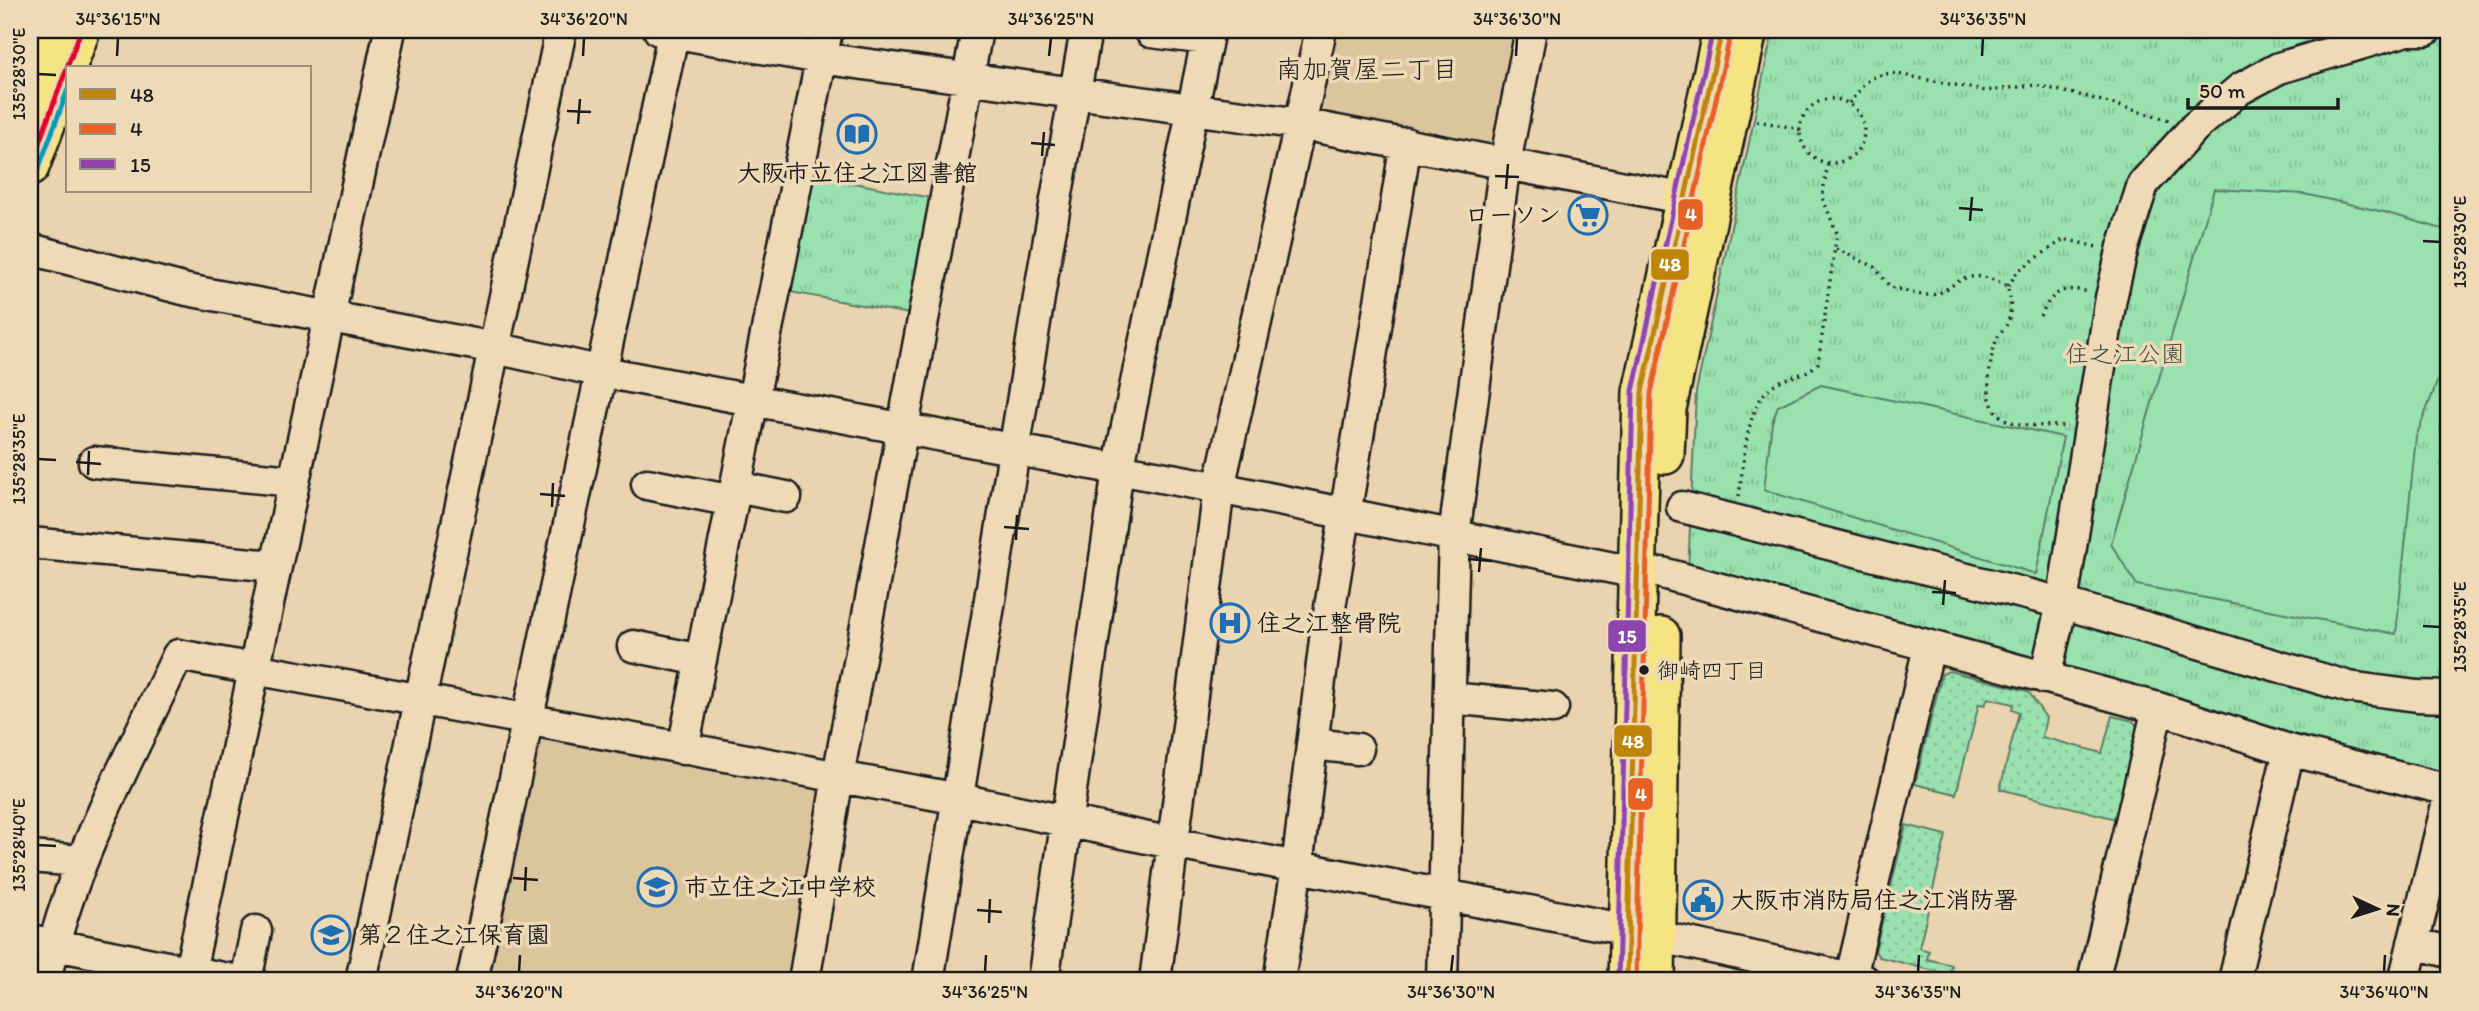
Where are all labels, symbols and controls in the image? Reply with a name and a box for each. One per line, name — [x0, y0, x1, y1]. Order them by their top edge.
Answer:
text: 34°36'15"N — [75, 8, 161, 30]
text: 34°36'20"N — [540, 8, 628, 30]
text: 34°36'25"N — [1008, 8, 1094, 30]
text: 34°36'30"N — [1473, 8, 1561, 30]
text: 34°36'35"N — [1940, 8, 2026, 30]
text: 135°28'30"E — [8, 27, 30, 121]
district label: 南加賀屋二丁目 — [1276, 53, 1458, 85]
legend — [66, 66, 312, 192]
scale bar — [2188, 66, 2339, 110]
text: 50 m — [2199, 78, 2246, 103]
text: 48 — [130, 82, 154, 107]
library icon: 大阪市立住之江図書館 — [836, 113, 878, 155]
text: 4 — [130, 116, 143, 141]
text: 15 — [130, 152, 151, 177]
place label: 大阪市立住之江図書館 — [737, 158, 977, 187]
supermarket icon: ローソン — [1567, 194, 1609, 236]
text: 135°28'30"E — [2449, 195, 2471, 289]
line badge: 4 — [1677, 198, 1704, 231]
place label: ローソン — [1465, 200, 1561, 229]
text: 4 — [1685, 203, 1697, 226]
line badge: 48 — [1650, 248, 1690, 281]
text: 48 — [1659, 253, 1681, 276]
park label: 住之江公園 — [2065, 339, 2185, 368]
text: 135°28'35"E — [8, 413, 30, 505]
text: 135°28'35"E — [2449, 581, 2471, 673]
hospital icon: 住之江整骨院 — [1209, 602, 1251, 644]
place label: 住之江整骨院 — [1257, 608, 1401, 637]
line badge: 15 — [1607, 619, 1647, 653]
text: 15 — [1618, 625, 1636, 648]
place label: 御崎四丁目 — [1657, 657, 1767, 684]
marker: 御崎四丁目 — [1637, 663, 1651, 677]
line badge: 48 — [1613, 724, 1653, 758]
text: 48 — [1622, 730, 1644, 753]
line badge: 4 — [1627, 777, 1654, 811]
text: 4 — [1635, 783, 1647, 806]
text: 135°28'40"E — [8, 798, 30, 892]
school or university icon: 市立住之江中学校 — [636, 866, 678, 908]
place label: 市立住之江中学校 — [684, 872, 876, 901]
north arrow — [2342, 874, 2412, 944]
public building icon: 大阪市消防局住之江消防署 — [1682, 879, 1724, 921]
place label: 大阪市消防局住之江消防署 — [1730, 885, 2018, 914]
text: N — [2382, 903, 2405, 917]
school or university icon: 第２住之江保育園 — [310, 914, 352, 956]
place label: 第２住之江保育園 — [358, 920, 550, 949]
text: 34°36'20"N — [475, 981, 563, 1003]
text: 34°36'25"N — [942, 981, 1028, 1003]
text: 34°36'30"N — [1407, 981, 1495, 1003]
text: 34°36'35"N — [1875, 981, 1961, 1003]
text: 34°36'40"N — [2339, 981, 2429, 1003]

